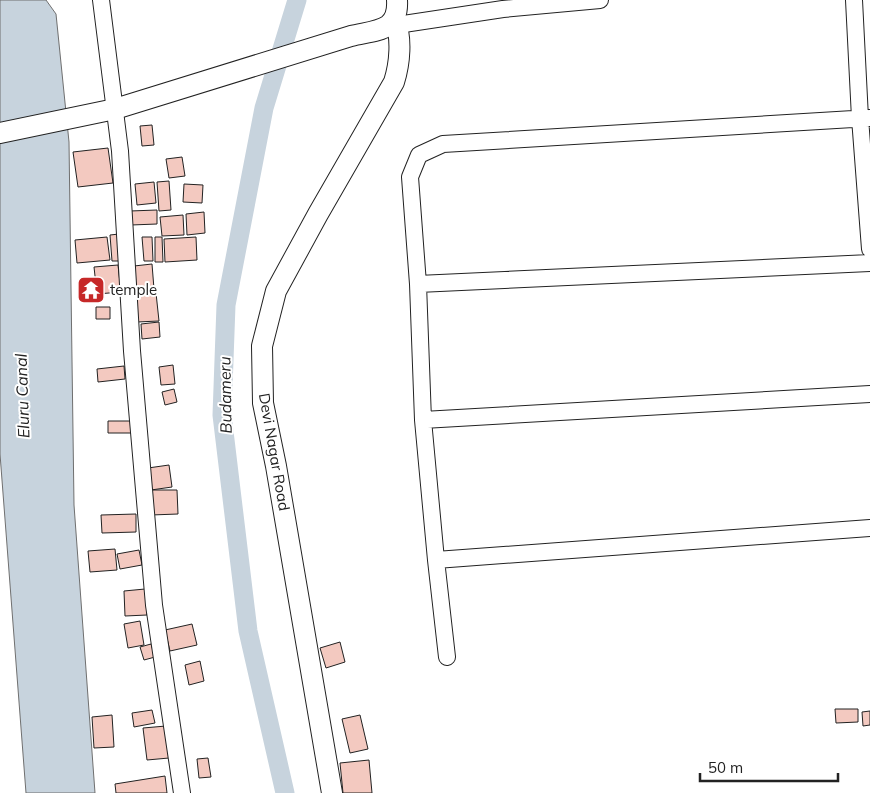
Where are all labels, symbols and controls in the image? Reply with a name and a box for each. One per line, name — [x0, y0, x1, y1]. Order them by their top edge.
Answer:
temple icon: temple — [76, 275, 106, 305]
place label: temple — [110, 280, 157, 299]
water label: Eluru Canal — [11, 353, 33, 439]
water label: Budameru — [214, 356, 236, 434]
street label: Devi Nagar Road — [255, 392, 294, 512]
scale bar — [700, 750, 838, 782]
text: 50 m — [708, 758, 743, 777]

